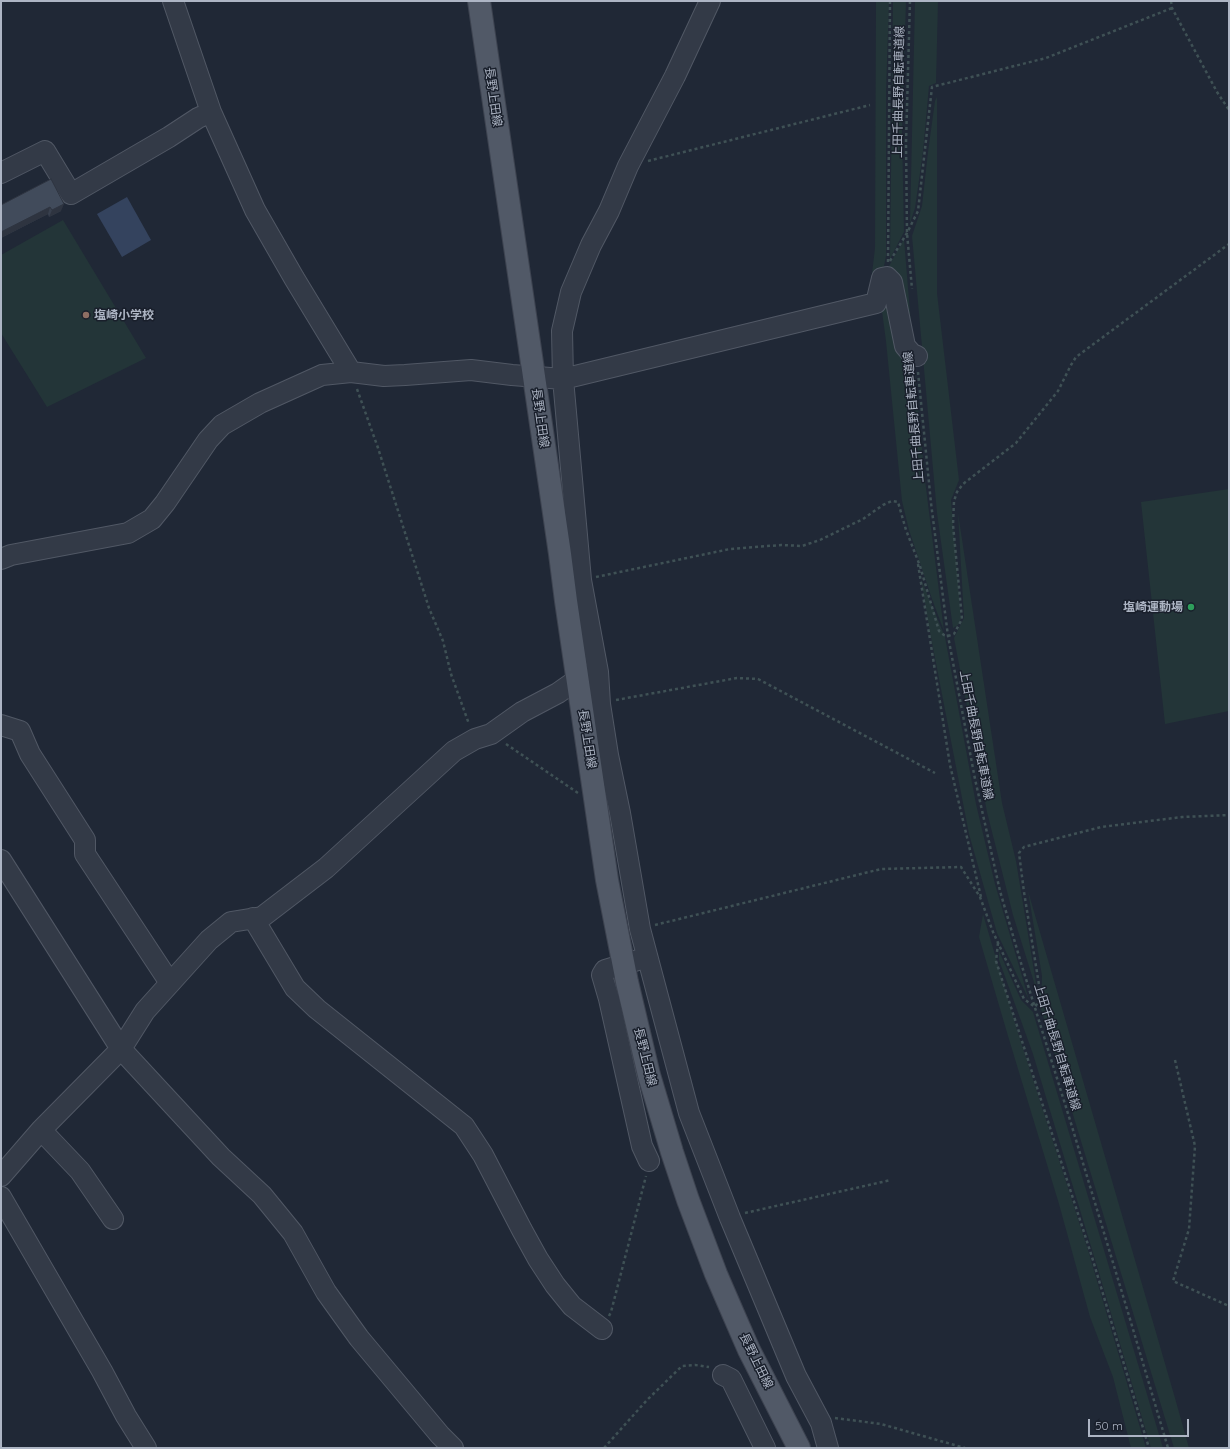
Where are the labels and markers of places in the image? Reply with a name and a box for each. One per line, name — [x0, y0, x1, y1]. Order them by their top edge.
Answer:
place label: 塩崎小学校 — [94, 308, 154, 322]
marker: 塩崎小学校 — [81, 310, 91, 320]
place label: 塩崎運動場 — [1123, 600, 1183, 614]
marker: 塩崎運動場 — [1186, 602, 1196, 612]

